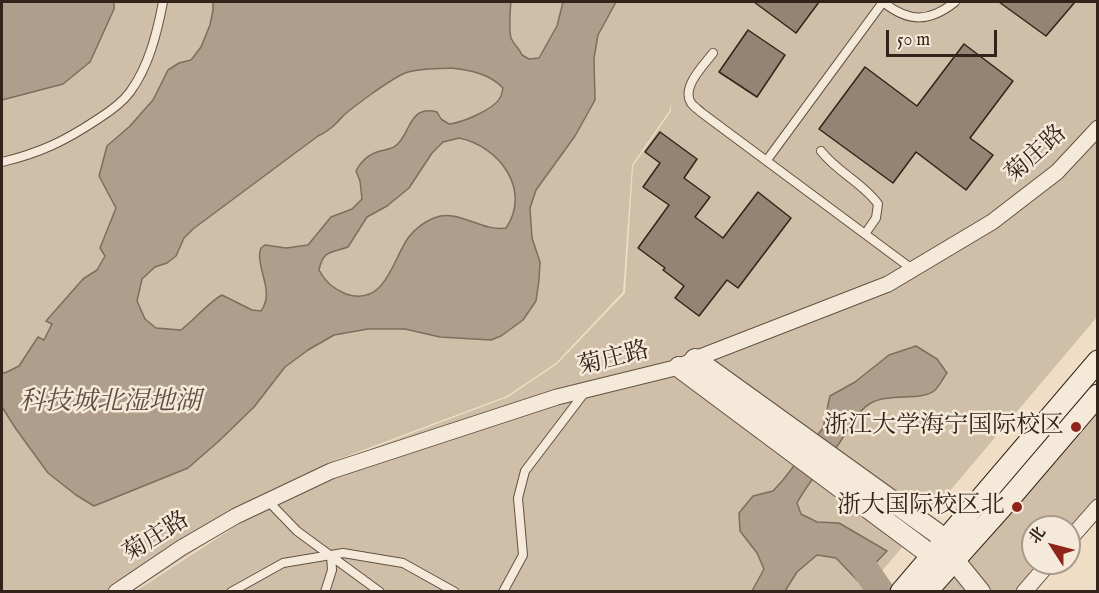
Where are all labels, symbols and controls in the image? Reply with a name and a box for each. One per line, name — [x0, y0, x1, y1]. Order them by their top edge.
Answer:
scale bar — [889, 18, 1000, 56]
text: 50 m — [897, 29, 930, 52]
street label: 菊庄路 — [1001, 120, 1073, 190]
street label: 菊庄路 — [576, 337, 652, 383]
water label: 科技城北湿地湖 — [19, 388, 201, 420]
place label: 浙江大学海宁国际校区 — [824, 413, 1064, 441]
marker: 浙江大学海宁国际校区 — [1069, 420, 1083, 434]
place label: 浙大国际校区北 — [837, 493, 1005, 521]
marker: 浙大国际校区北 — [1010, 500, 1024, 514]
street label: 菊庄路 — [119, 507, 195, 569]
north arrow — [1021, 515, 1081, 575]
text: 北 — [1025, 523, 1051, 548]

